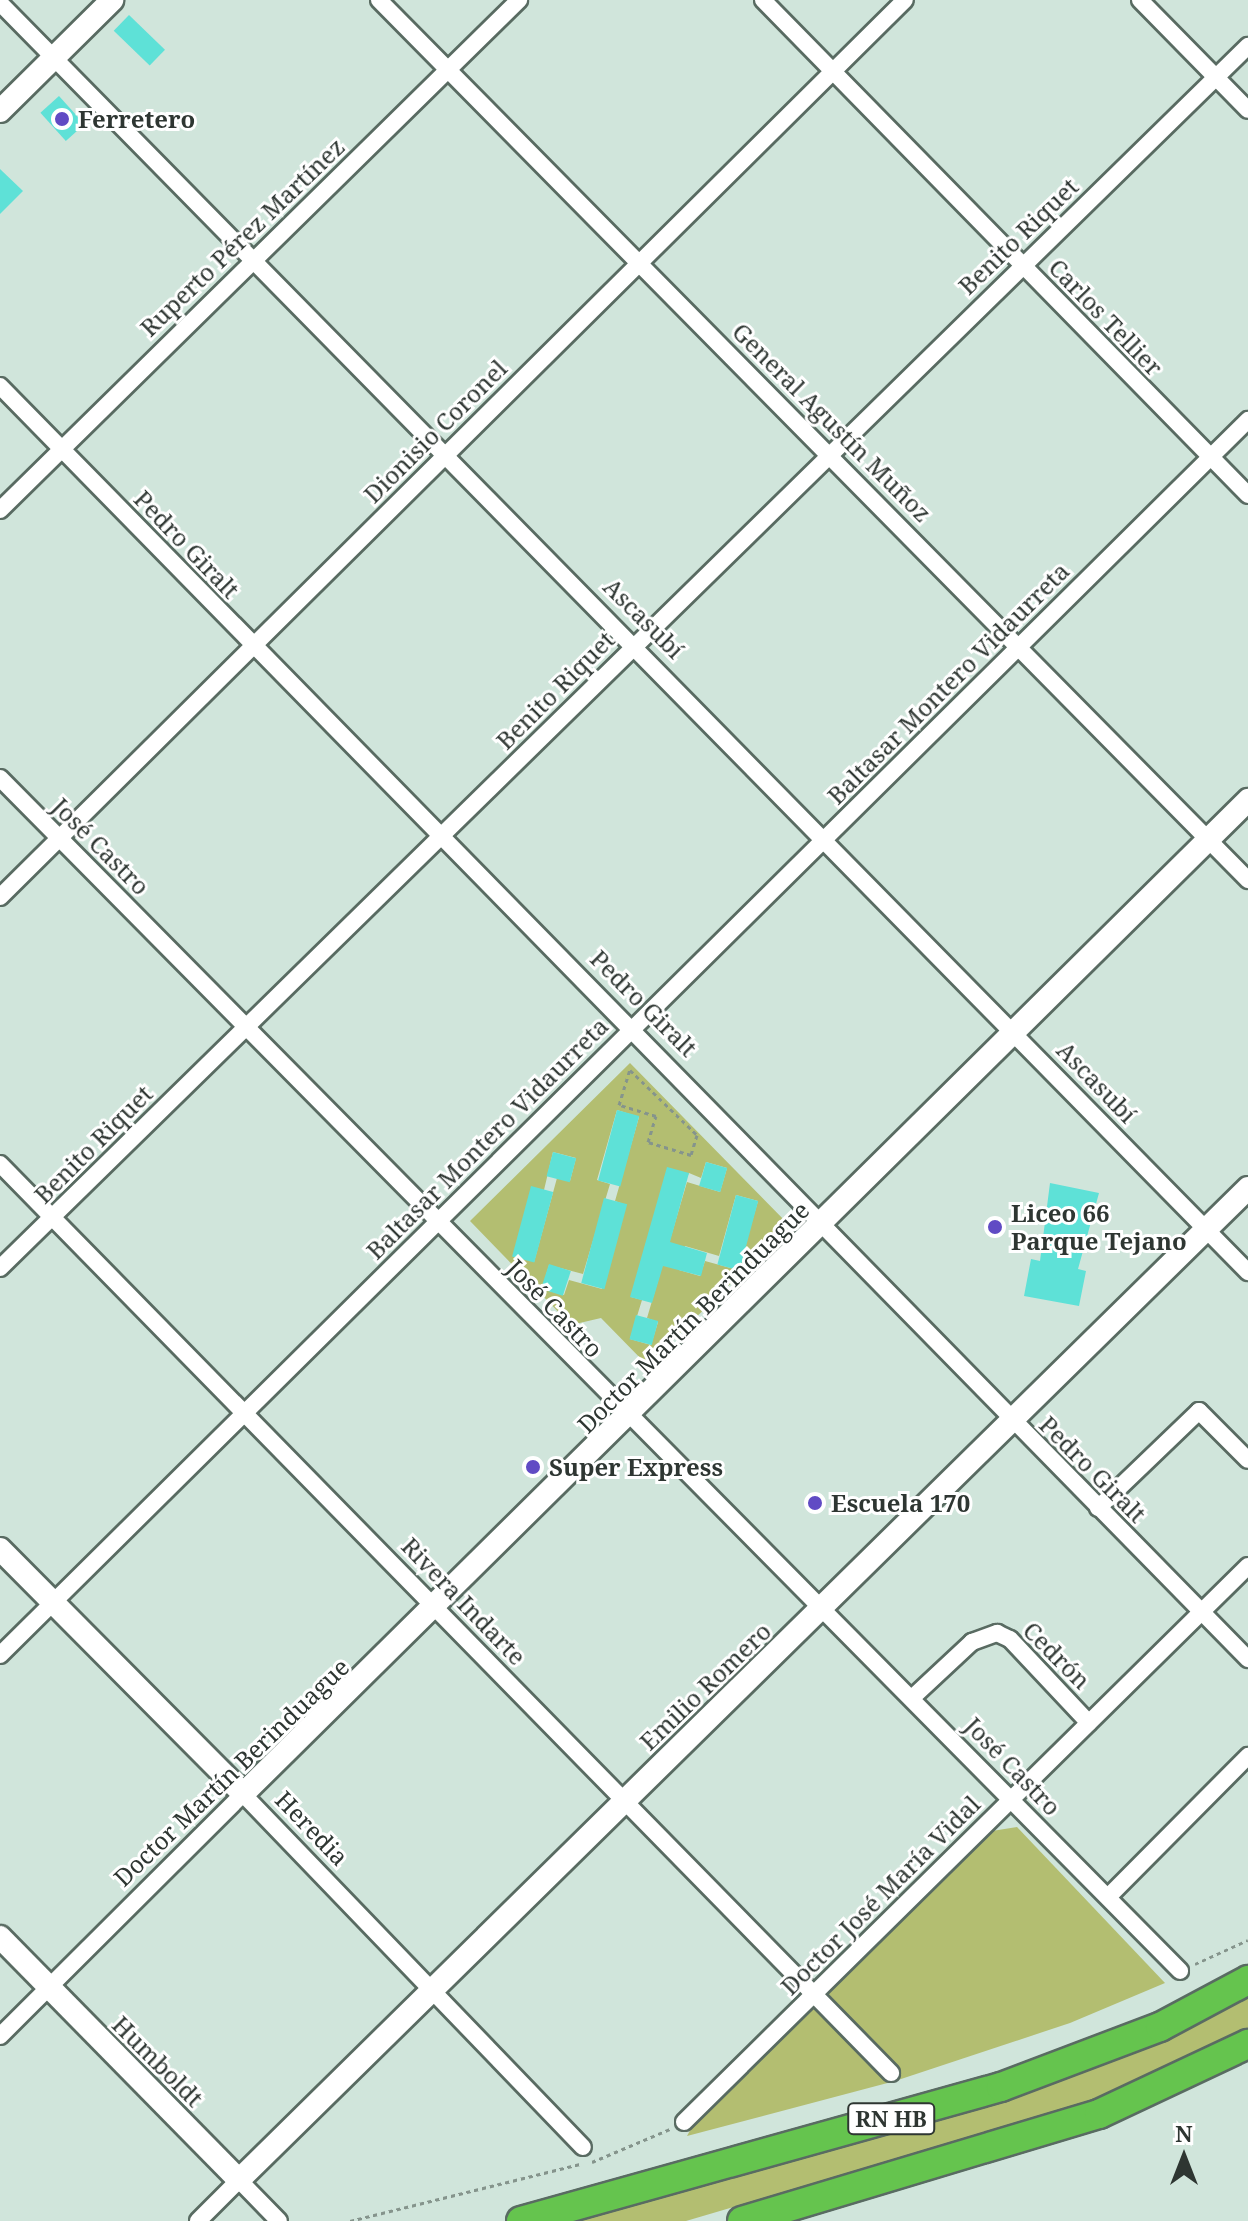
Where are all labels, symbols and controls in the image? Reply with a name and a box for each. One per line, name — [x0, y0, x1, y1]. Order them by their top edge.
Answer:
place label: Ferretero — [78, 105, 195, 133]
marker: Ferretero — [53, 110, 71, 128]
street label: Ruperto Pérez Martínez — [134, 132, 350, 342]
street label: Benito Riquet — [952, 172, 1084, 300]
street label: Carlos Tellier — [1043, 253, 1169, 381]
street label: General Agustín Muñoz — [727, 317, 937, 527]
street label: Dionisio Coronel — [358, 354, 512, 508]
street label: Pedro Giralt — [129, 484, 245, 604]
street label: Baltasar Montero Vidaurreta — [821, 556, 1075, 810]
street label: Ascasubí — [598, 572, 690, 664]
street label: Benito Riquet — [490, 625, 620, 755]
street label: José Castro — [47, 792, 155, 900]
street label: Pedro Giralt — [585, 944, 703, 1062]
street label: Baltasar Montero Vidaurreta — [360, 1011, 614, 1265]
street label: Ascasubí — [1051, 1035, 1143, 1129]
street label: Benito Riquet — [28, 1079, 158, 1209]
street label: Doctor Martín Berinduague — [571, 1195, 815, 1439]
place label: Liceo 66 Parque Tejano — [1011, 1199, 1187, 1255]
marker: Liceo 66 Parque Tejano — [986, 1218, 1004, 1236]
street label: José Castro — [501, 1253, 609, 1363]
street label: Pedro Giralt — [1034, 1410, 1152, 1528]
place label: Super Express — [549, 1453, 723, 1481]
marker: Super Express — [524, 1458, 542, 1476]
place label: Escuela 170 — [831, 1489, 970, 1517]
marker: Escuela 170 — [806, 1494, 824, 1512]
street label: Rivera Indarte — [396, 1531, 532, 1671]
street label: Cedrón — [1017, 1615, 1097, 1695]
street label: Emilio Romero — [634, 1616, 776, 1756]
street label: Doctor Martín Berinduague — [107, 1652, 355, 1892]
street label: José Castro — [959, 1711, 1067, 1821]
street label: Heredia — [270, 1785, 354, 1871]
street label: Doctor José María Vidal — [775, 1790, 985, 2000]
street label: Humboldt — [107, 2010, 209, 2112]
road number: RN HB — [847, 2101, 935, 2137]
north arrow — [1144, 2117, 1224, 2197]
text: N — [1175, 2118, 1193, 2148]

